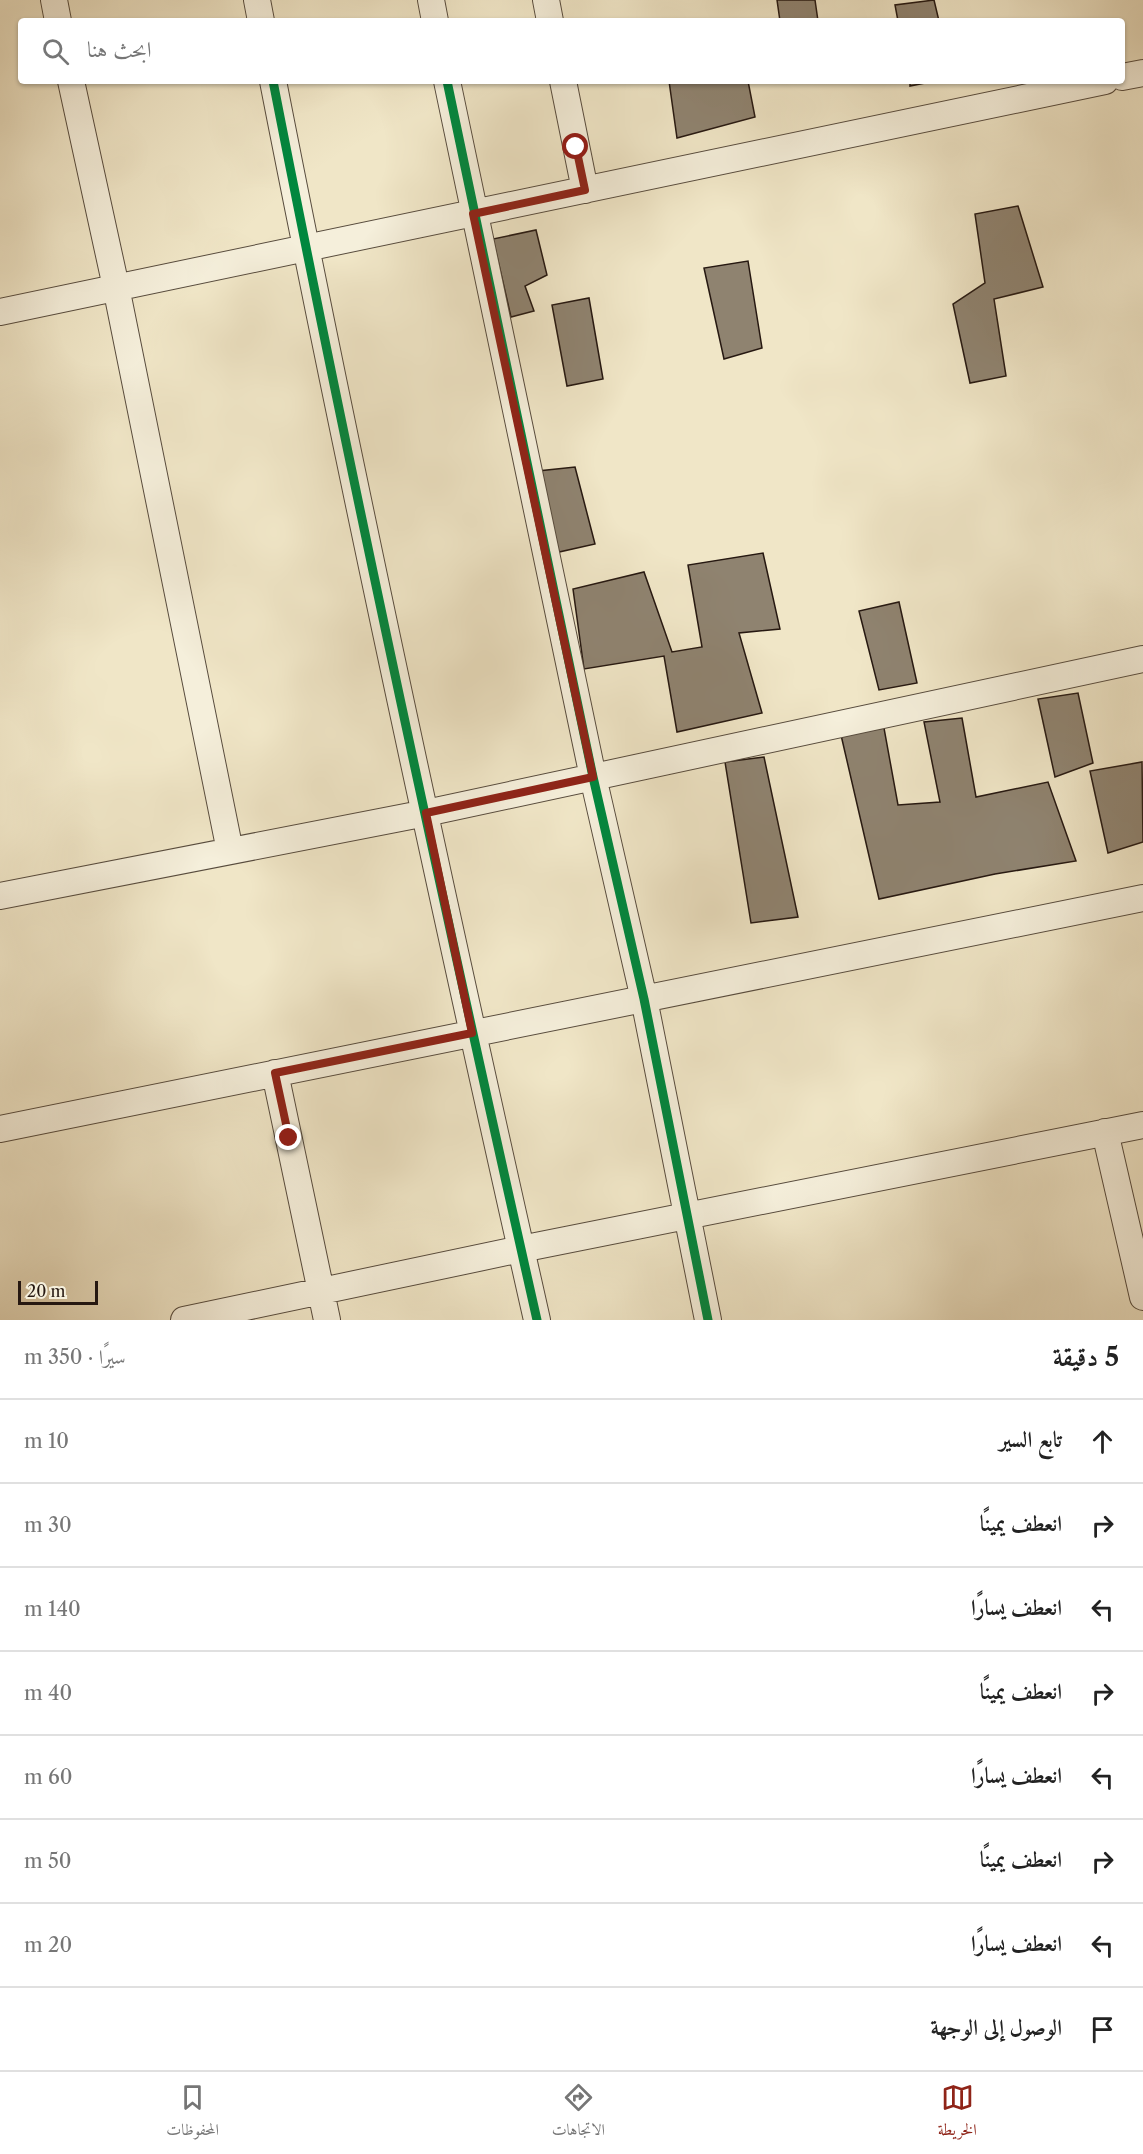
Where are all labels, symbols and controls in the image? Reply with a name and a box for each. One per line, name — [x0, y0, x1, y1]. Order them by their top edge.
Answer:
search box — [18, 18, 1125, 84]
icon: search — [39, 35, 72, 68]
text: ابحث هنا — [87, 36, 152, 63]
route start — [562, 133, 588, 159]
route end — [275, 1124, 301, 1150]
scale bar — [18, 1278, 98, 1306]
text: 20 m — [27, 1281, 66, 1301]
text: 5 دقيقة — [1053, 1341, 1119, 1373]
text: سيرًا · 350 m — [24, 1345, 126, 1369]
icon: ahead — [1086, 1425, 1119, 1458]
text: تابع السير — [999, 1426, 1062, 1453]
text: 10 m — [24, 1429, 69, 1453]
icon: right — [1086, 1509, 1119, 1542]
text: انعطف يمينًا — [980, 1510, 1062, 1537]
text: 30 m — [24, 1513, 72, 1537]
icon: left — [1086, 1593, 1119, 1626]
text: انعطف يسارًا — [971, 1594, 1062, 1621]
text: 140 m — [24, 1597, 81, 1621]
icon: right — [1086, 1677, 1119, 1710]
text: انعطف يمينًا — [980, 1678, 1062, 1705]
text: 40 m — [24, 1681, 72, 1705]
icon: left — [1086, 1761, 1119, 1794]
text: انعطف يسارًا — [971, 1762, 1062, 1789]
text: 60 m — [24, 1765, 72, 1789]
icon: right — [1086, 1845, 1119, 1878]
text: انعطف يمينًا — [980, 1846, 1062, 1873]
text: 50 m — [24, 1849, 72, 1873]
icon: left — [1086, 1929, 1119, 1962]
text: انعطف يسارًا — [971, 1930, 1062, 1957]
text: 20 m — [24, 1933, 72, 1957]
icon: arrive — [1086, 2013, 1119, 2046]
text: الوصول إلى الوجهة — [930, 2014, 1062, 2041]
tab: المحفوظات — [166, 2081, 219, 2145]
tab: الاتجاهات — [552, 2081, 605, 2145]
tab: الخريطة — [938, 2081, 977, 2145]

